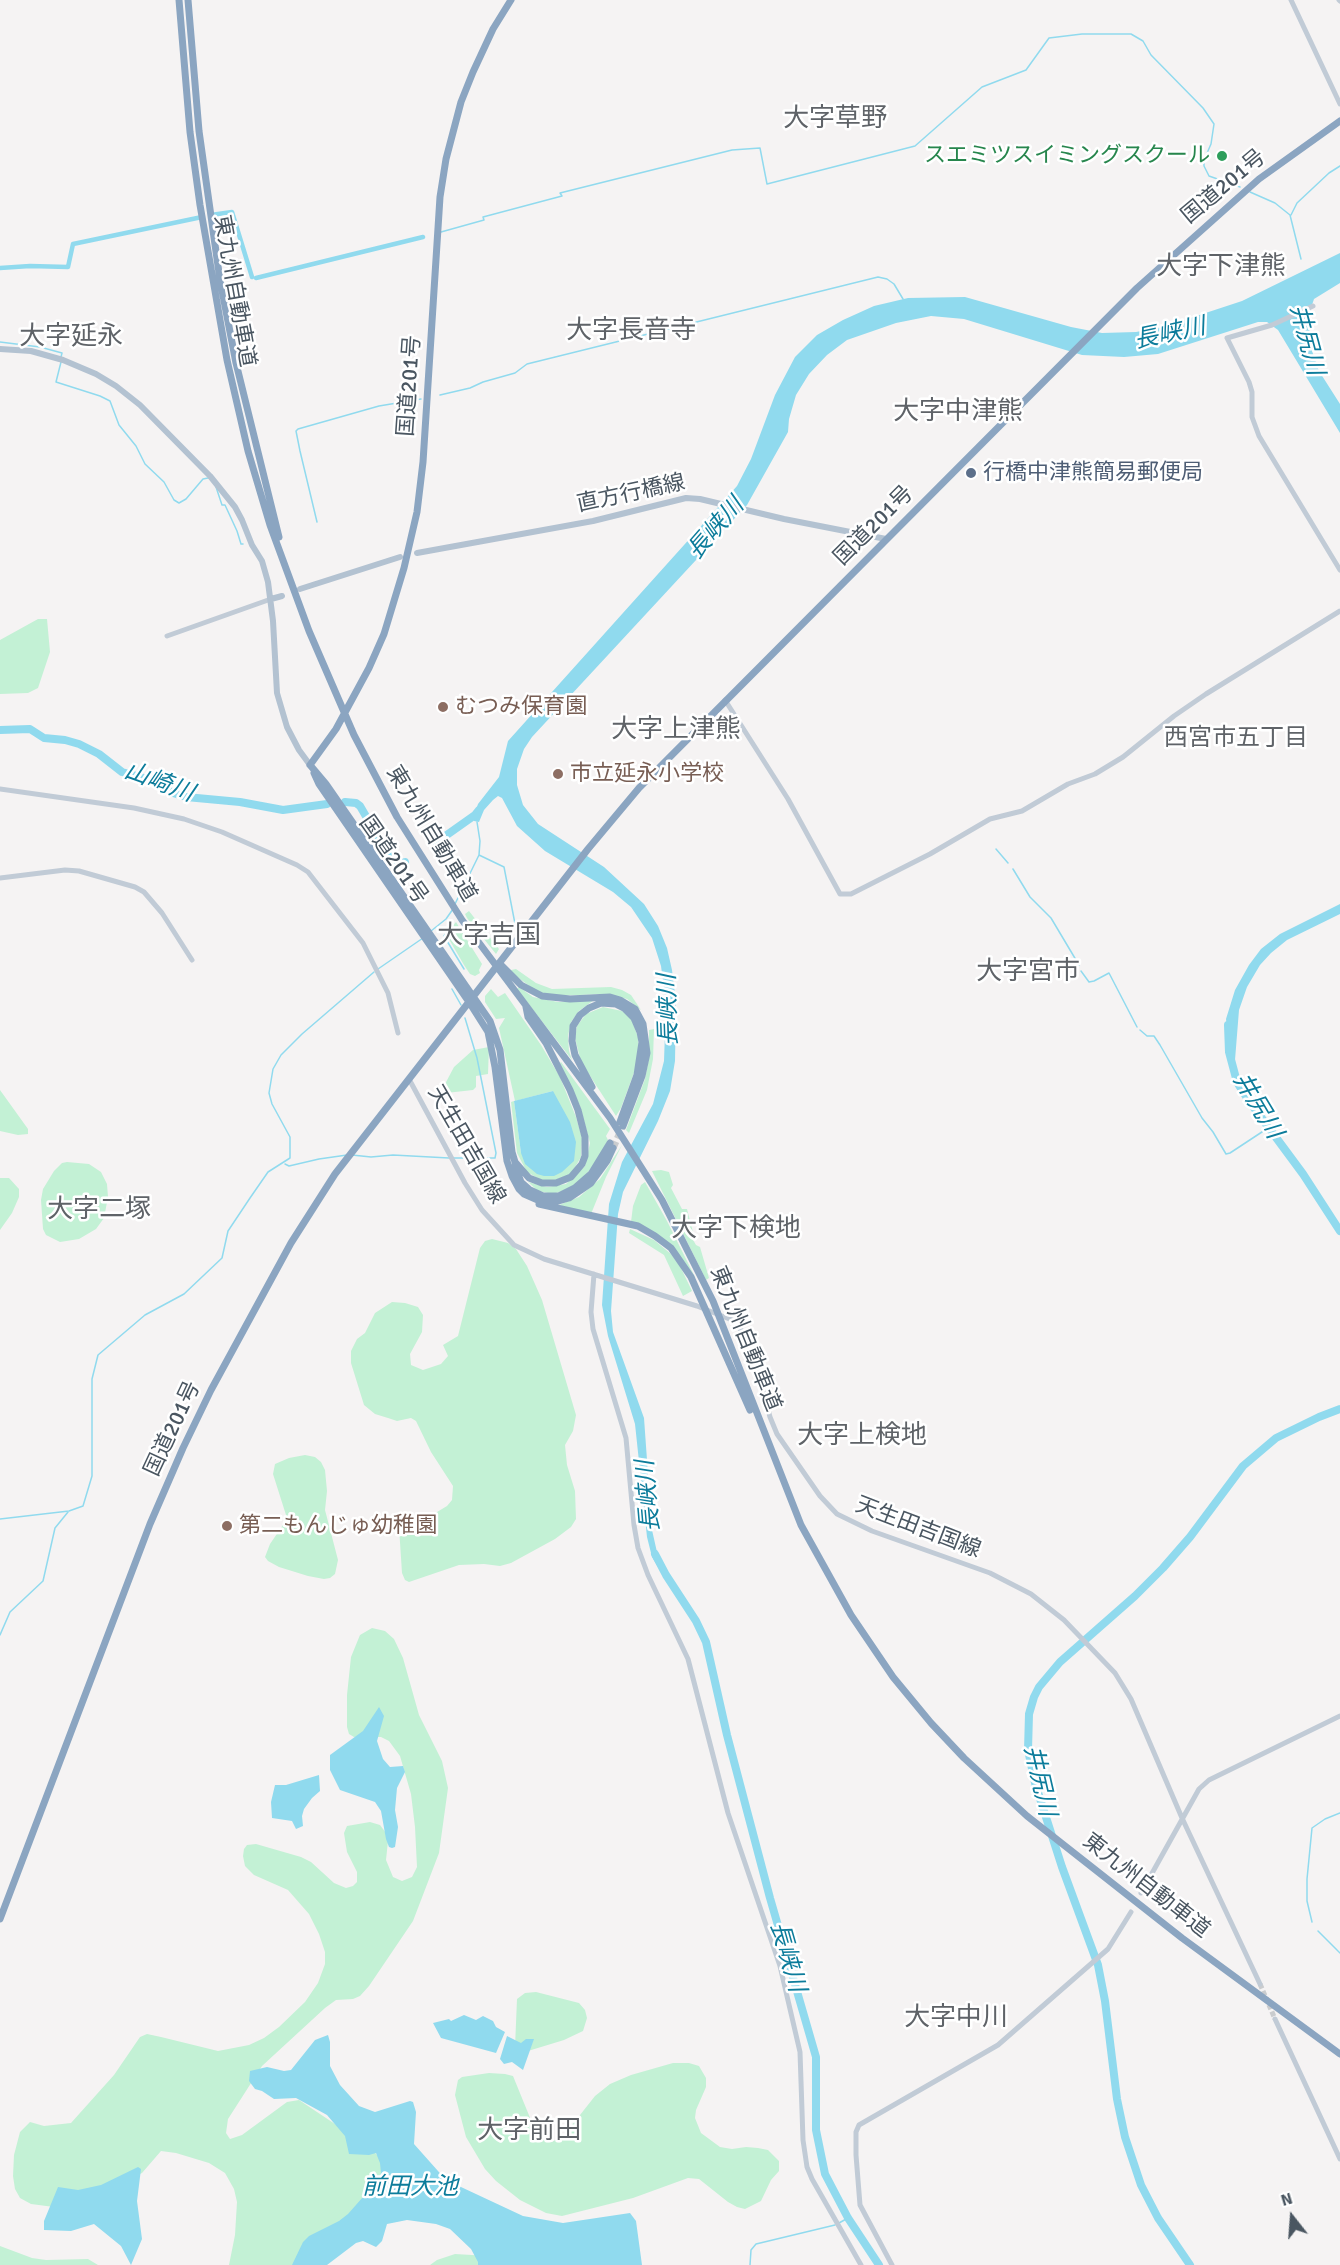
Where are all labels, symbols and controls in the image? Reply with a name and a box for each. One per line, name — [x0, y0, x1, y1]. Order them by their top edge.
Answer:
district label: 大字草野 — [783, 103, 887, 135]
place label: スエミツスイミングスクール — [924, 143, 1210, 169]
street label: 国道201号 — [1177, 144, 1271, 230]
marker: スエミツスイミングスクール — [1215, 149, 1229, 163]
street label: 東九州自動車道 — [208, 213, 260, 369]
district label: 大字下津熊 — [1156, 251, 1286, 283]
water label: 井尻川 — [1283, 301, 1329, 379]
water label: 長峡川 — [1132, 312, 1208, 356]
district label: 大字長音寺 — [566, 315, 696, 347]
district label: 大字延永 — [19, 321, 123, 353]
street label: 国道201号 — [393, 334, 427, 438]
district label: 大字中津熊 — [893, 396, 1023, 428]
place label: 行橋中津熊簡易郵便局 — [983, 460, 1203, 486]
marker: 行橋中津熊簡易郵便局 — [964, 466, 978, 480]
street label: 直方行橋線 — [574, 470, 688, 518]
street label: 国道201号 — [829, 481, 919, 571]
water label: 長峡川 — [682, 492, 750, 566]
place label: むつみ保育園 — [455, 694, 587, 720]
marker: むつみ保育園 — [436, 700, 450, 714]
district label: 大字上津熊 — [611, 714, 741, 746]
district label: 西宮市五丁目 — [1164, 725, 1308, 753]
water label: 山崎川 — [120, 757, 198, 809]
street label: 東九州自動車道 — [380, 761, 482, 907]
place label: 市立延永小学校 — [570, 761, 724, 787]
marker: 市立延永小学校 — [551, 767, 565, 781]
street label: 国道201号 — [353, 811, 433, 909]
district label: 大字吉国 — [437, 920, 541, 952]
district label: 大字宮市 — [976, 956, 1080, 988]
water label: 長峡川 — [653, 974, 685, 1046]
water label: 井尻川 — [1226, 1068, 1288, 1144]
street label: 天生田吉国線 — [422, 1081, 510, 1209]
district label: 大字二塚 — [47, 1194, 151, 1226]
district label: 大字下検地 — [671, 1213, 801, 1245]
street label: 東九州自動車道 — [704, 1263, 786, 1415]
street label: 国道201号 — [140, 1377, 206, 1481]
district label: 大字上検地 — [797, 1420, 927, 1452]
water label: 長峡川 — [632, 1459, 666, 1533]
street label: 天生田吉国線 — [852, 1492, 984, 1564]
place label: 第二もんじゅ幼稚園 — [239, 1513, 437, 1539]
marker: 第二もんじゅ幼稚園 — [220, 1519, 234, 1533]
water label: 井尻川 — [1017, 1743, 1061, 1819]
street label: 東九州自動車道 — [1077, 1828, 1215, 1944]
water label: 長峡川 — [763, 1918, 811, 1996]
district label: 大字中川 — [904, 2002, 1008, 2034]
district label: 大字前田 — [477, 2115, 581, 2147]
water label: 前田大池 — [362, 2174, 458, 2202]
north arrow — [1262, 2187, 1322, 2247]
text: N — [1278, 2189, 1295, 2211]

